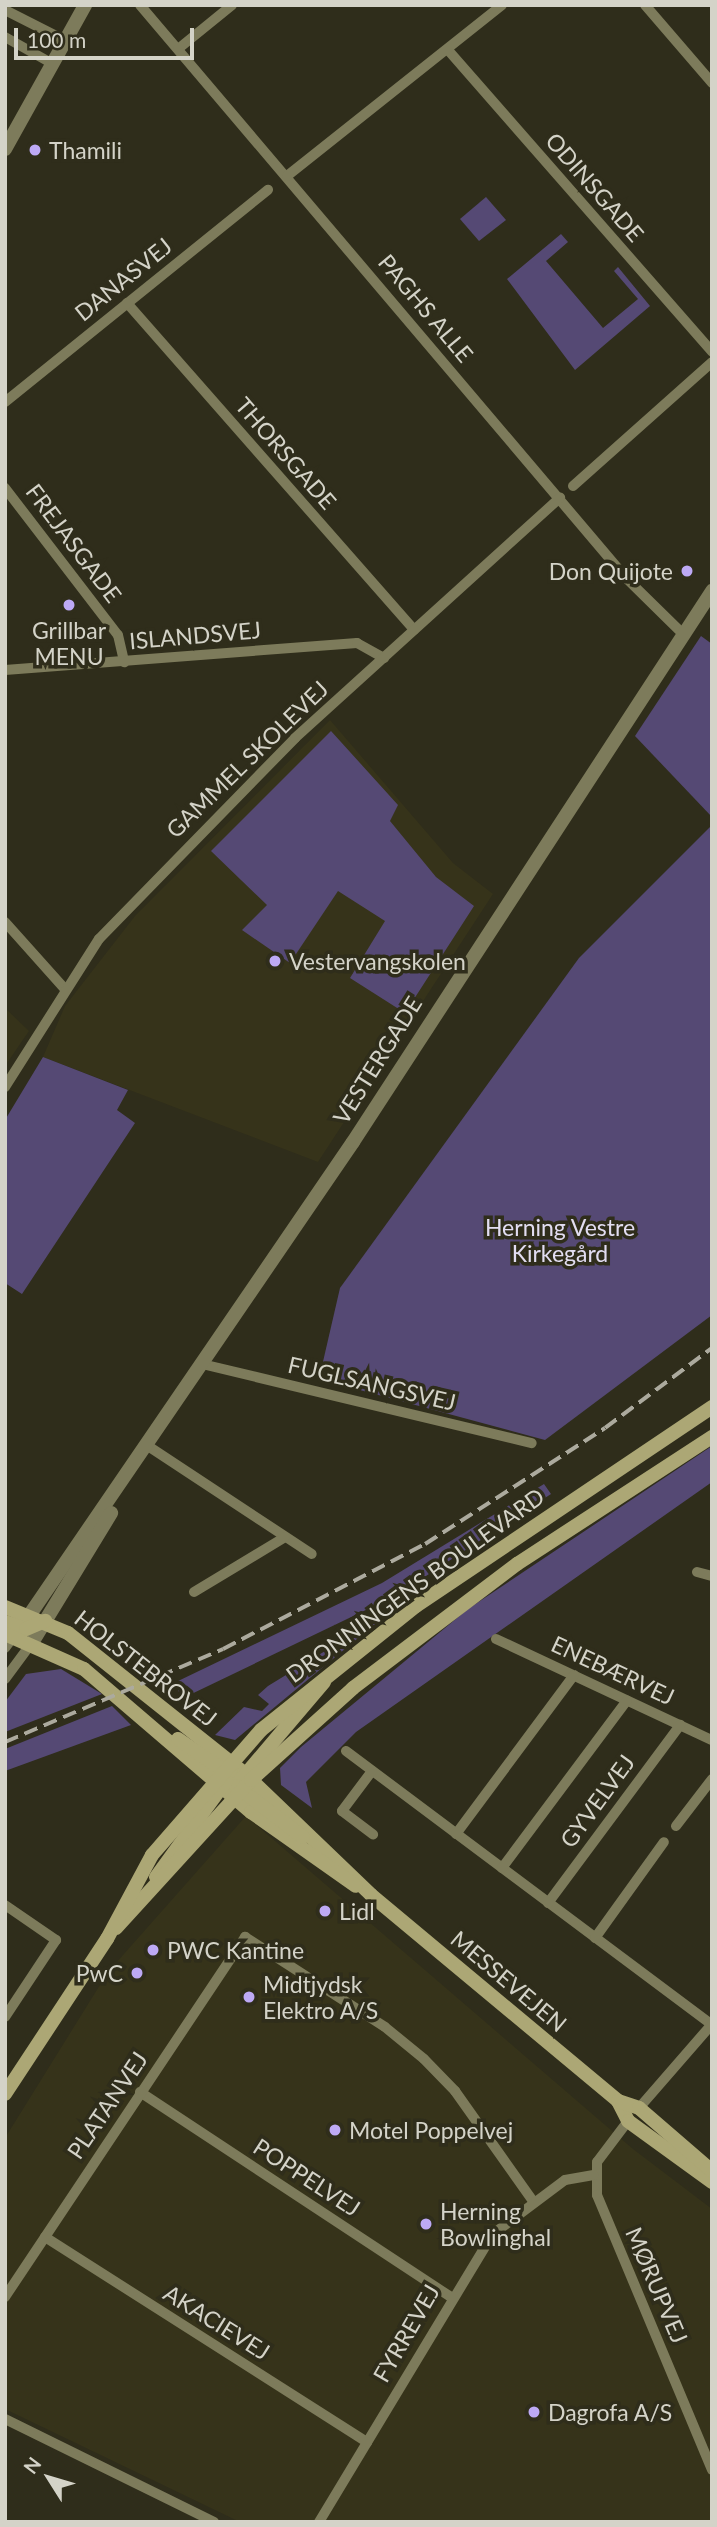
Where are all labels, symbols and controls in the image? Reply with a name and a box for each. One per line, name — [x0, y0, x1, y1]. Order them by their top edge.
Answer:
scale bar — [18, 14, 198, 58]
text: 100 m — [27, 27, 86, 52]
street label: ODINSGADE — [540, 127, 650, 247]
place label: Thamili — [49, 136, 122, 164]
marker: Thamili — [27, 142, 43, 158]
street label: DANASVEJ — [69, 232, 177, 326]
street label: PAGHS ALLE — [373, 248, 479, 368]
street label: THORSGADE — [230, 391, 342, 515]
street label: FREJASGADE — [20, 478, 128, 608]
place label: Don Quijote — [549, 557, 673, 585]
marker: Don Quijote — [679, 563, 695, 579]
marker: Grillbar MENU — [61, 597, 77, 613]
street label: ISLANDSVEJ — [128, 615, 262, 655]
place label: Grillbar MENU — [32, 616, 106, 670]
street label: GAMMEL SKOLEVEJ — [160, 674, 334, 844]
place label: Vestervangskolen — [289, 947, 466, 975]
marker: Vestervangskolen — [267, 953, 283, 969]
street label: VESTERGADE — [327, 991, 427, 1129]
park label: Herning Vestre Kirkegård — [485, 1213, 635, 1267]
street label: FUGLSANGSVEJ — [285, 1350, 459, 1416]
street label: DRONNINGENS BOULEVARD — [281, 1482, 549, 1688]
street label: HOLSTEBROVEJ — [69, 1604, 223, 1732]
street label: ENEBÆRVEJ — [547, 1629, 679, 1711]
street label: GYVELVEJ — [554, 1749, 640, 1853]
place label: Lidl — [339, 1897, 375, 1925]
marker: Lidl — [317, 1903, 333, 1919]
street label: MESSEVEJEN — [446, 1925, 572, 2037]
place label: PWC Kantine — [167, 1936, 304, 1964]
marker: PWC Kantine — [145, 1942, 161, 1958]
place label: PwC — [76, 1959, 123, 1987]
marker: PwC — [129, 1965, 145, 1981]
place label: Midtjydsk Elektro A/S — [263, 1970, 379, 2024]
marker: Midtjydsk Elektro A/S — [241, 1989, 257, 2005]
street label: PLATANVEJ — [61, 2046, 153, 2164]
place label: Motel Poppelvej — [349, 2116, 513, 2144]
marker: Motel Poppelvej — [327, 2122, 343, 2138]
street label: POPPELVEJ — [249, 2132, 365, 2222]
place label: Herning Bowlinghal — [440, 2197, 551, 2251]
marker: Herning Bowlinghal — [418, 2216, 434, 2232]
street label: MØRUPVEJ — [620, 2223, 694, 2347]
street label: AKACIEVEJ — [159, 2279, 275, 2365]
street label: FYRREVEJ — [367, 2279, 445, 2387]
place label: Dagrofa A/S — [548, 2398, 673, 2426]
marker: Dagrofa A/S — [526, 2404, 542, 2420]
north arrow — [14, 2443, 84, 2513]
text: N — [18, 2452, 45, 2478]

